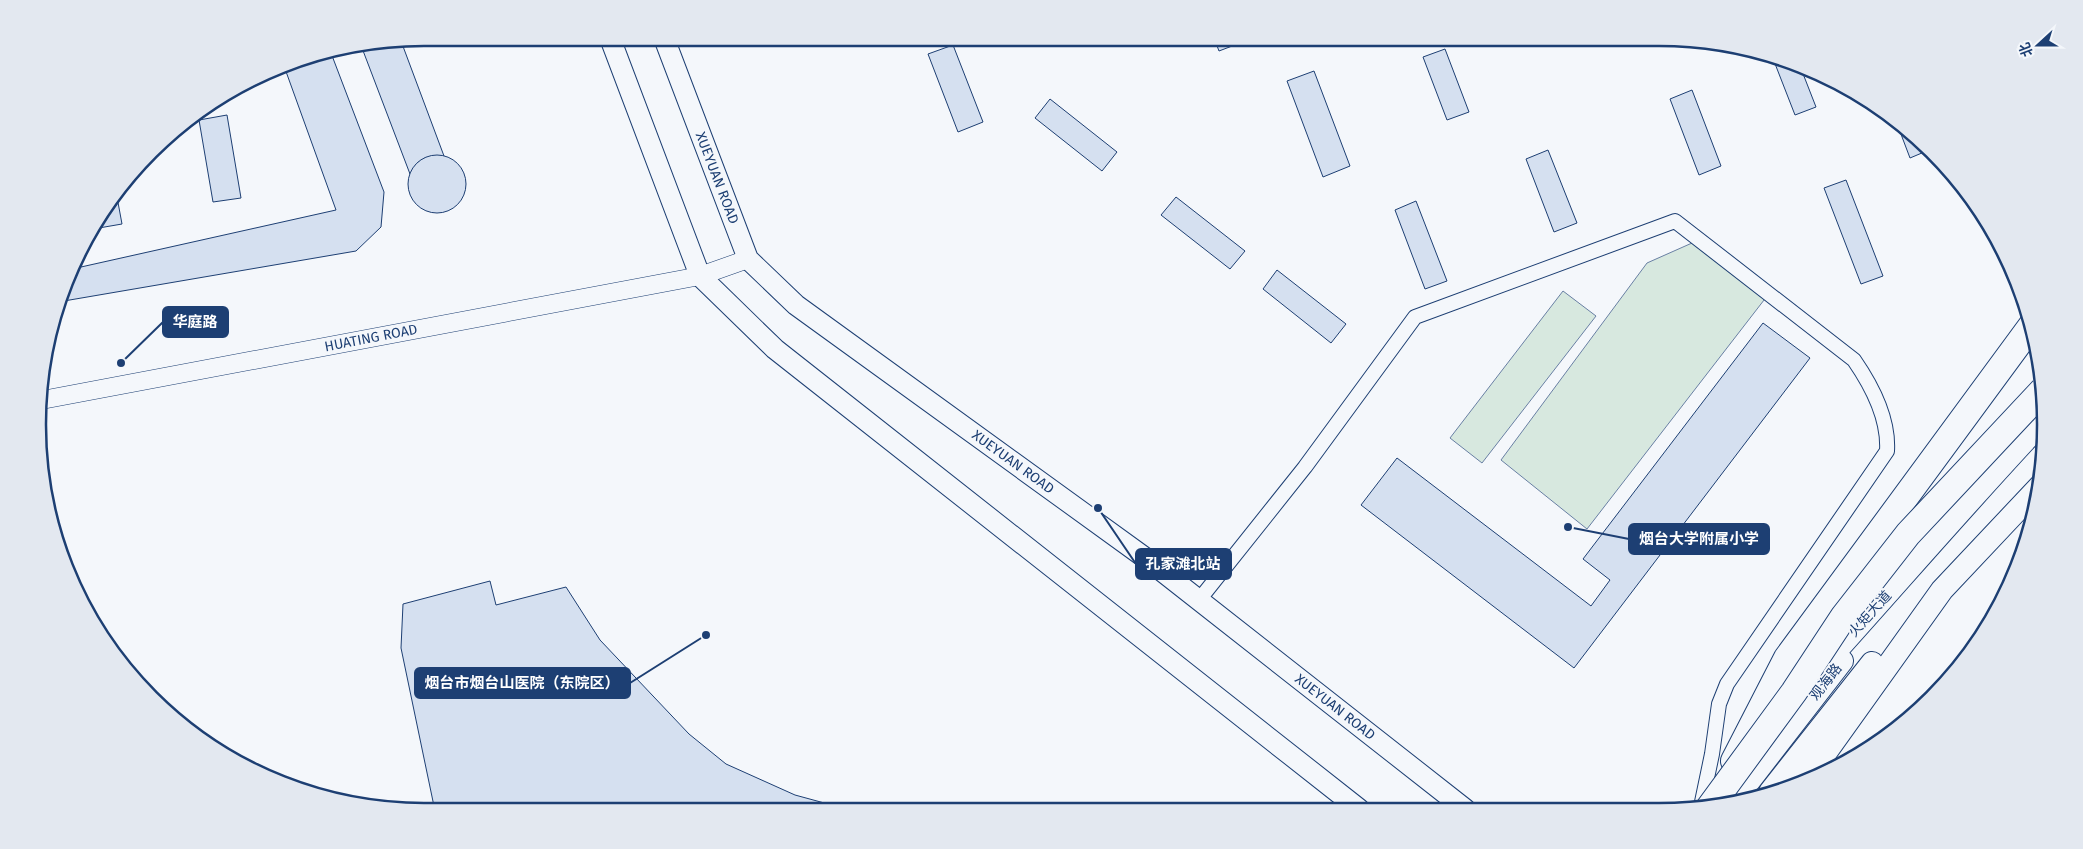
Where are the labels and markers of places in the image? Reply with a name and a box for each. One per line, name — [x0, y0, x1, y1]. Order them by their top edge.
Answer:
callout: 华庭路 — [163, 307, 228, 337]
callout: 烟台大学附属小学 — [1629, 524, 1769, 554]
callout: 孔家滩北站 — [1136, 549, 1231, 579]
callout: 烟台市烟台山医院（东院区） — [415, 668, 630, 698]

